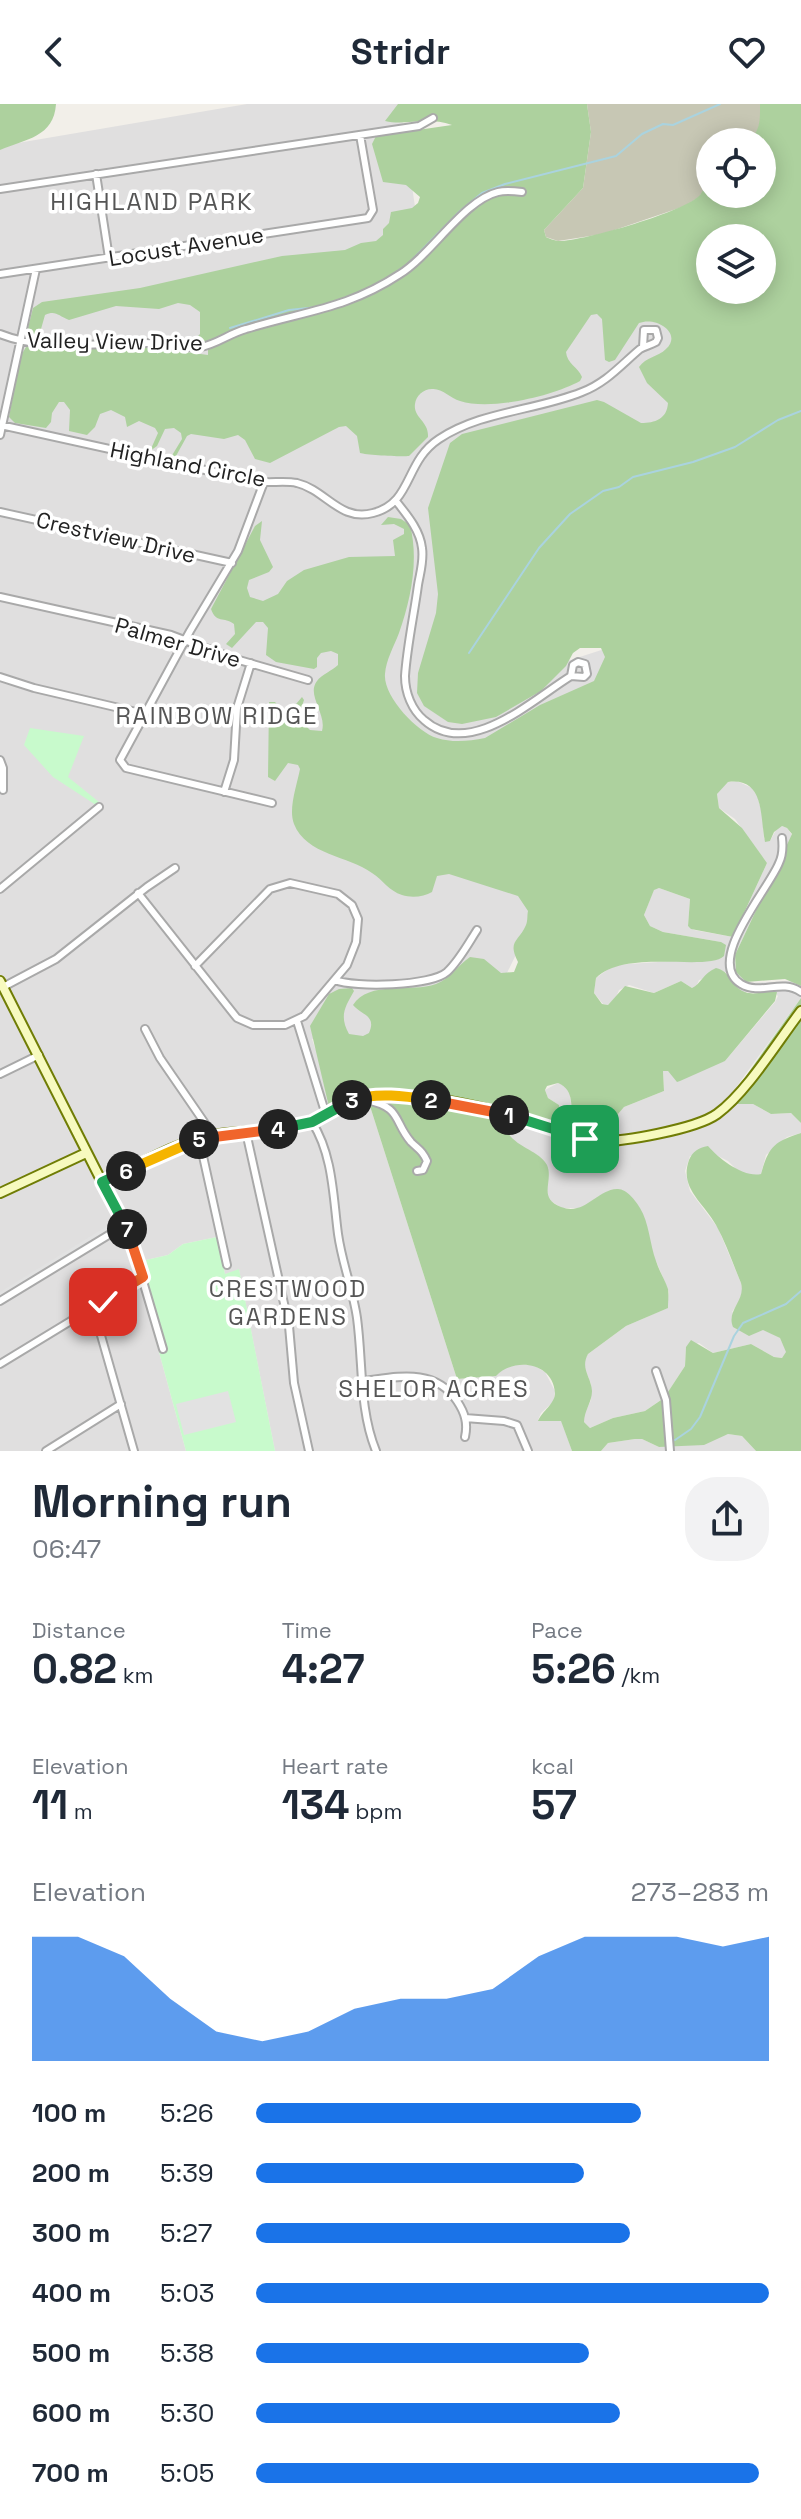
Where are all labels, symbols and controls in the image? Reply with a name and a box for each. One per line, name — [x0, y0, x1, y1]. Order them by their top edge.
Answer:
text: Stridr — [351, 29, 450, 75]
icon: back — [32, 30, 76, 74]
icon: heart — [725, 30, 769, 74]
map controls — [696, 128, 776, 304]
button: locate — [696, 128, 776, 208]
district label: HIGHLAND PARK — [50, 186, 254, 217]
street label: Locust Avenue — [106, 220, 266, 272]
button: layers — [696, 224, 776, 304]
street label: Valley View Drive — [27, 325, 203, 357]
street label: Highland Circle — [108, 435, 268, 493]
street label: Crestview Drive — [34, 505, 198, 569]
street label: Palmer Drive — [112, 611, 244, 673]
district label: RAINBOW RIDGE — [115, 700, 319, 731]
pin: 3 — [332, 1080, 372, 1120]
pin: 2 — [411, 1080, 451, 1120]
text: 3 — [345, 1086, 359, 1114]
text: 2 — [424, 1086, 438, 1114]
pin: 1 — [489, 1095, 529, 1135]
text: 1 — [504, 1101, 514, 1129]
pin — [551, 1105, 619, 1173]
pin: 4 — [258, 1109, 298, 1149]
text: 4 — [271, 1115, 285, 1143]
icon: arrive — [563, 1117, 607, 1161]
pin: 5 — [179, 1119, 219, 1159]
text: 5 — [192, 1125, 206, 1153]
pin: 6 — [106, 1151, 146, 1191]
text: 6 — [119, 1157, 133, 1185]
pin: 7 — [107, 1209, 147, 1249]
text: 7 — [121, 1215, 133, 1243]
pin — [69, 1268, 137, 1336]
district label: CRESTWOOD GARDENS — [209, 1273, 367, 1332]
icon: check — [81, 1280, 125, 1324]
district label: SHELOR ACRES — [338, 1373, 530, 1404]
text: Morning run — [32, 1474, 292, 1530]
button: share — [685, 1477, 769, 1561]
text: 06:47 — [32, 1532, 101, 1566]
text: Distance — [32, 1616, 126, 1644]
text: Time — [282, 1616, 332, 1644]
text: Pace — [531, 1616, 583, 1644]
text: 0.82 — [32, 1644, 117, 1695]
text: 4:27 — [282, 1644, 365, 1695]
text: 5:26 — [531, 1644, 616, 1695]
text: km — [117, 1661, 154, 1689]
text: /km — [616, 1661, 660, 1689]
text: Elevation — [32, 1752, 128, 1780]
text: Heart rate — [282, 1752, 388, 1780]
text: kcal — [531, 1752, 574, 1780]
text: 11 — [32, 1780, 68, 1831]
text: 134 — [282, 1780, 350, 1831]
text: 57 — [531, 1780, 577, 1831]
text: m — [68, 1797, 93, 1825]
text: bpm — [350, 1797, 402, 1825]
text: Elevation — [32, 1875, 146, 1909]
text: 273–283 m — [631, 1875, 769, 1909]
text: 100 m — [32, 2096, 106, 2130]
text: 5:26 — [160, 2096, 214, 2130]
text: 200 m — [32, 2156, 110, 2190]
text: 5:39 — [160, 2156, 214, 2190]
text: 300 m — [32, 2216, 110, 2250]
text: 5:27 — [160, 2216, 212, 2250]
text: 400 m — [32, 2276, 111, 2310]
text: 5:03 — [160, 2276, 215, 2310]
text: 500 m — [32, 2336, 110, 2370]
text: 5:38 — [160, 2336, 214, 2370]
text: 600 m — [32, 2396, 111, 2430]
text: 5:30 — [160, 2396, 215, 2430]
text: 700 m — [32, 2456, 109, 2490]
text: 5:05 — [160, 2456, 214, 2490]

